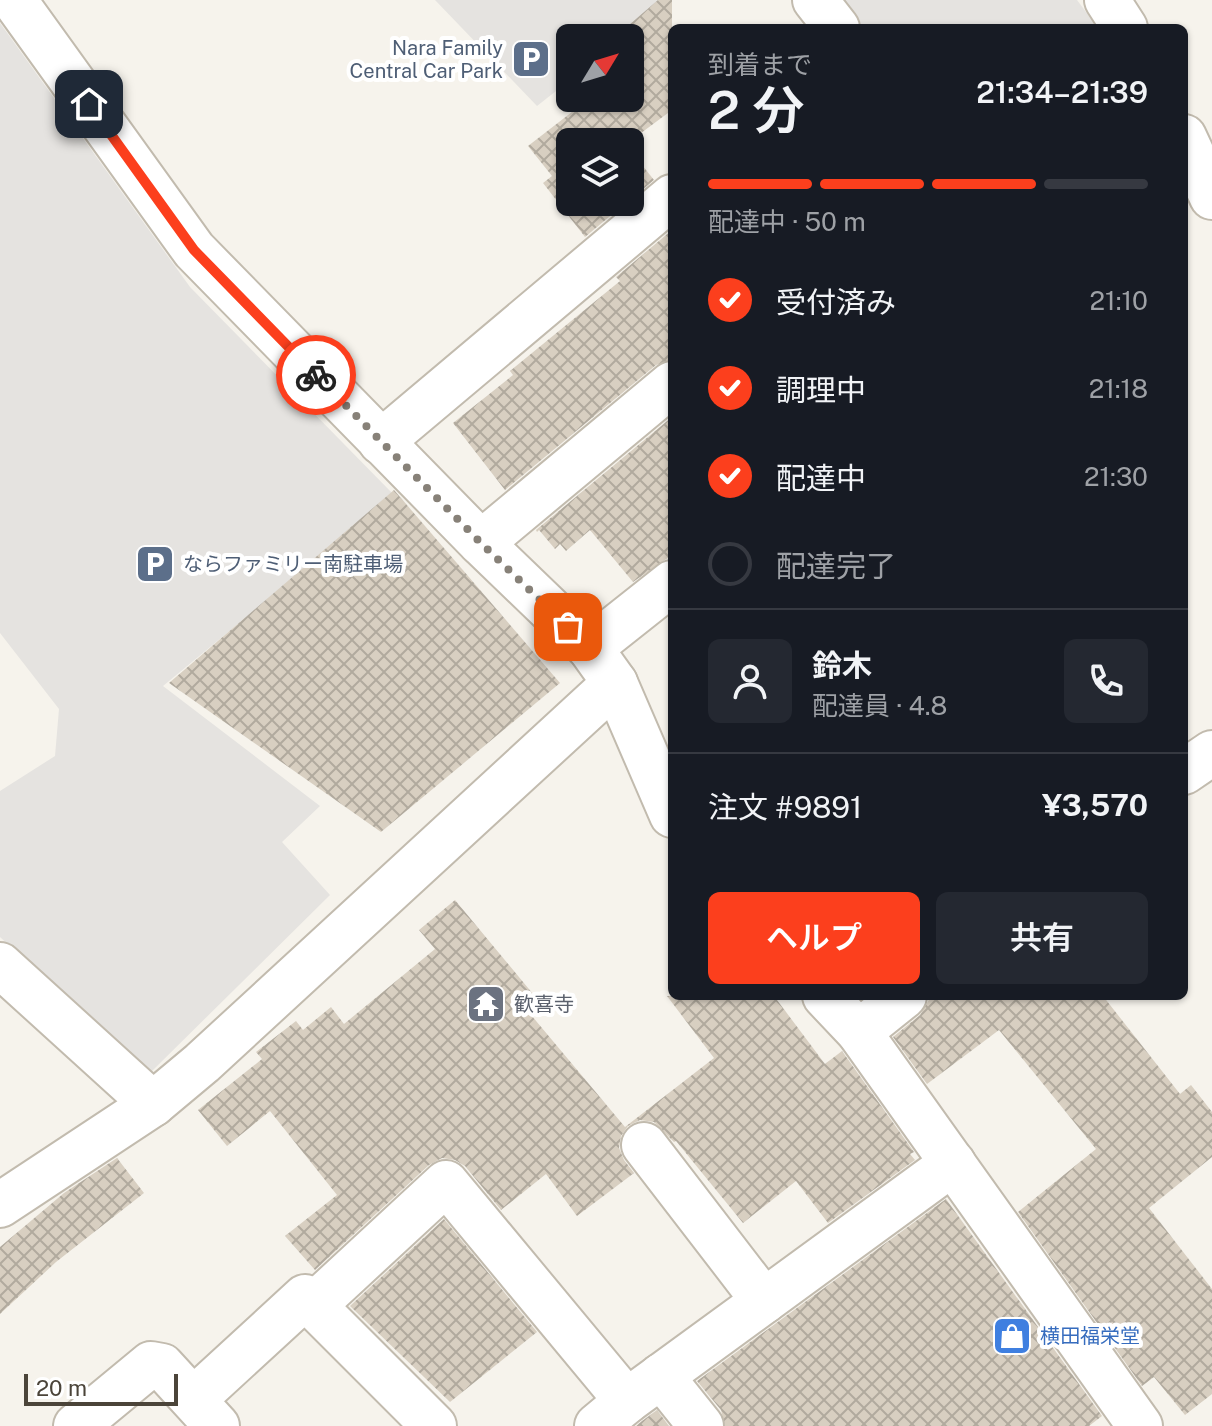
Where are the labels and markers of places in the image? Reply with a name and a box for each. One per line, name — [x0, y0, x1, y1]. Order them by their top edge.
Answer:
place label: Nara Family Central Car Park — [350, 36, 503, 83]
parking icon: Nara Family Central Car Park — [510, 38, 552, 80]
pin — [55, 70, 123, 138]
parking icon: ならファミリー南駐車場 — [134, 543, 176, 585]
place label: ならファミリー南駐車場 — [183, 552, 403, 576]
pin — [534, 593, 602, 661]
temple icon: 歓喜寺 — [465, 983, 507, 1025]
place label: 歓喜寺 — [514, 992, 574, 1016]
shop icon: 横田福栄堂 — [991, 1315, 1033, 1357]
place label: 横田福栄堂 — [1040, 1324, 1140, 1348]

